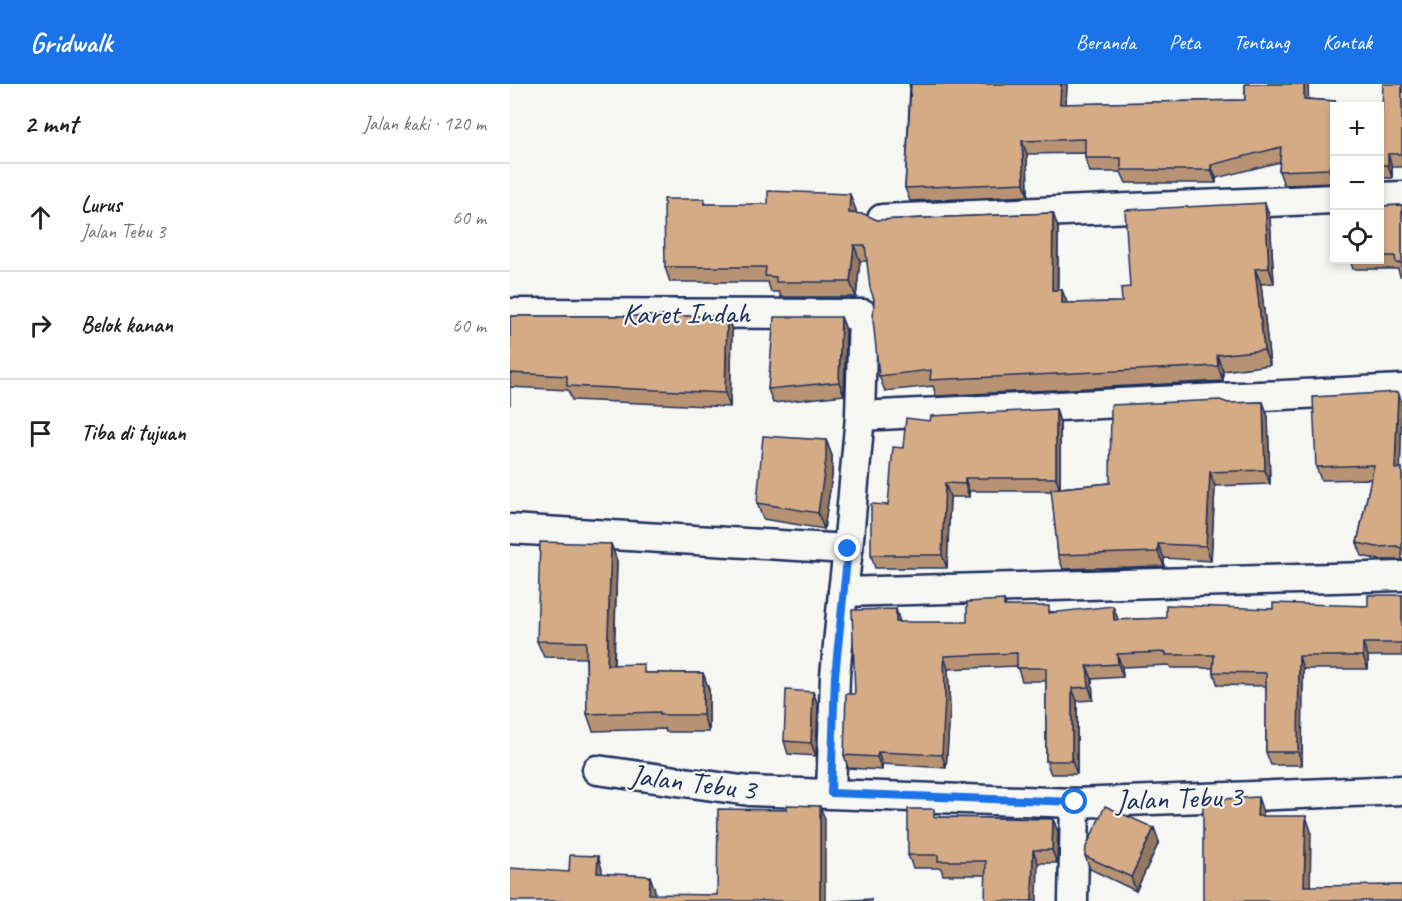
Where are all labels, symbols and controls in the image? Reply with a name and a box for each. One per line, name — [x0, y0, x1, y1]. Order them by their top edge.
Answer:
text: Gridwalk — [30, 25, 112, 60]
text: Beranda — [1076, 29, 1136, 55]
text: Peta — [1169, 29, 1200, 55]
text: Tentang — [1233, 29, 1290, 55]
text: Kontak — [1323, 29, 1372, 55]
map controls — [1330, 102, 1384, 264]
button: + — [1330, 102, 1384, 156]
text: 2 mnt — [24, 107, 77, 140]
text: Jalan kaki · 120 m — [363, 111, 486, 136]
button: − — [1330, 156, 1384, 210]
text: Lurus — [81, 191, 121, 219]
icon: ahead — [24, 201, 57, 234]
text: 60 m — [452, 205, 486, 230]
button: locate — [1330, 210, 1384, 264]
text: Jalan Tebu 3 — [81, 219, 166, 244]
street label: Karet Indah — [622, 294, 751, 332]
icon: right — [24, 309, 57, 342]
text: Belok kanan — [81, 311, 173, 339]
text: 60 m — [452, 313, 486, 338]
icon: arrive — [24, 417, 57, 450]
text: Tiba di tujuan — [81, 419, 186, 447]
route end — [834, 535, 860, 561]
street label: Jalan Tebu 3 — [626, 755, 761, 809]
street label: Jalan Tebu 3 — [1113, 777, 1245, 819]
route start — [1061, 788, 1087, 814]

